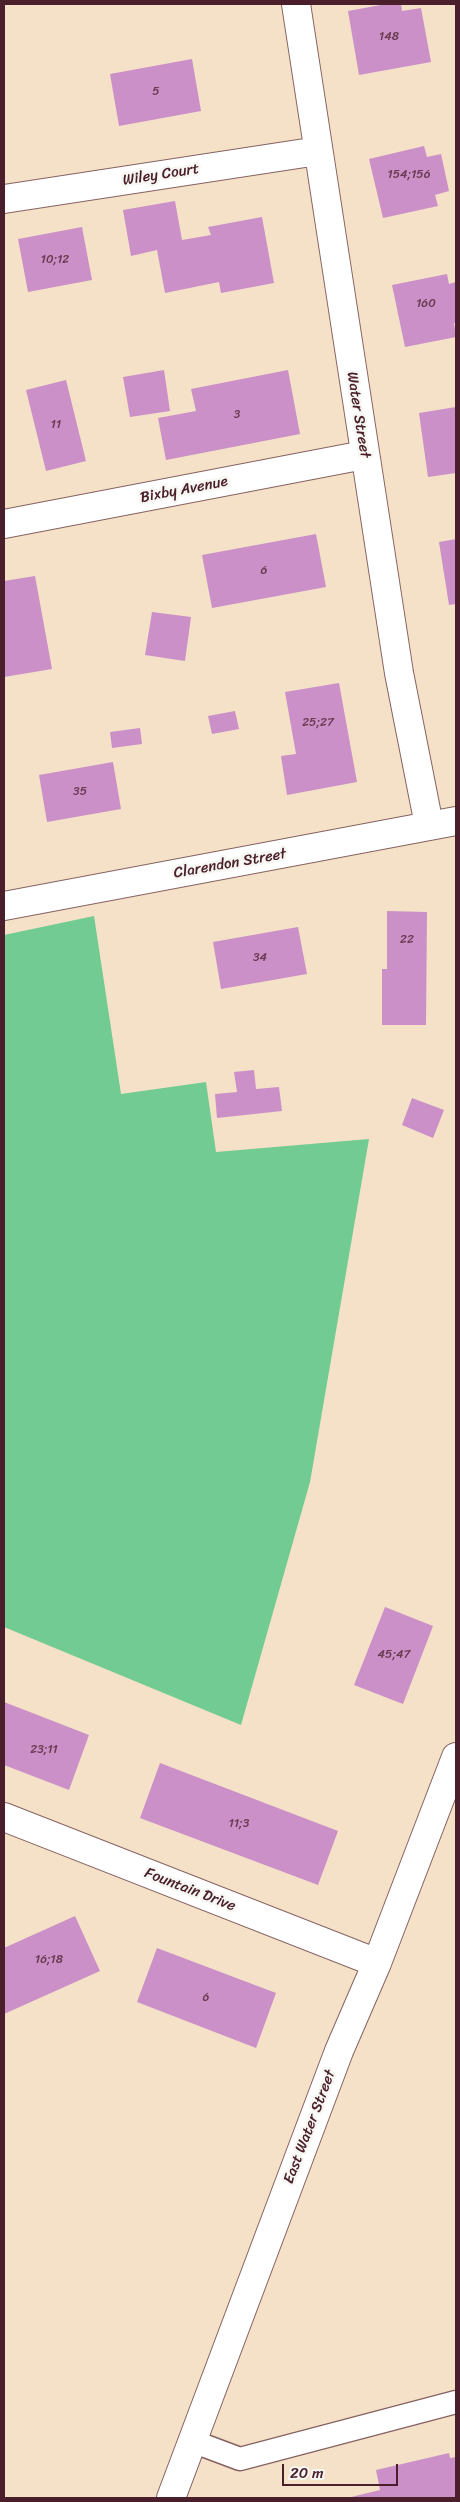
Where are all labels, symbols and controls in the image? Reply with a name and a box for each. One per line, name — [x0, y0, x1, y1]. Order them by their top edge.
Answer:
house number: 148 — [379, 30, 399, 44]
house number: 5 — [152, 85, 160, 99]
street label: Wiley Court — [122, 160, 200, 190]
house number: 154;156 — [388, 168, 430, 182]
house number: 10;12 — [41, 253, 69, 267]
house number: 160 — [416, 297, 436, 311]
street label: Water Street — [342, 371, 374, 459]
house number: 3 — [234, 408, 240, 422]
house number: 11 — [51, 418, 61, 432]
street label: Bixby Avenue — [139, 473, 229, 507]
house number: 6 — [261, 564, 267, 578]
house number: 25;27 — [302, 716, 334, 730]
house number: 35 — [73, 785, 87, 799]
street label: Clarendon Street — [172, 845, 288, 883]
house number: 22 — [400, 933, 414, 947]
house number: 34 — [253, 951, 267, 965]
house number: 45;47 — [378, 1648, 410, 1662]
house number: 23;11 — [30, 1743, 58, 1757]
house number: 11;3 — [229, 1817, 249, 1831]
street label: Fountain Drive — [142, 1864, 238, 1916]
house number: 16;18 — [35, 1953, 63, 1967]
house number: 6 — [203, 1991, 209, 2005]
street label: East Water Street — [280, 2068, 340, 2186]
scale bar — [285, 2454, 401, 2486]
text: 20 m — [290, 2460, 324, 2486]

